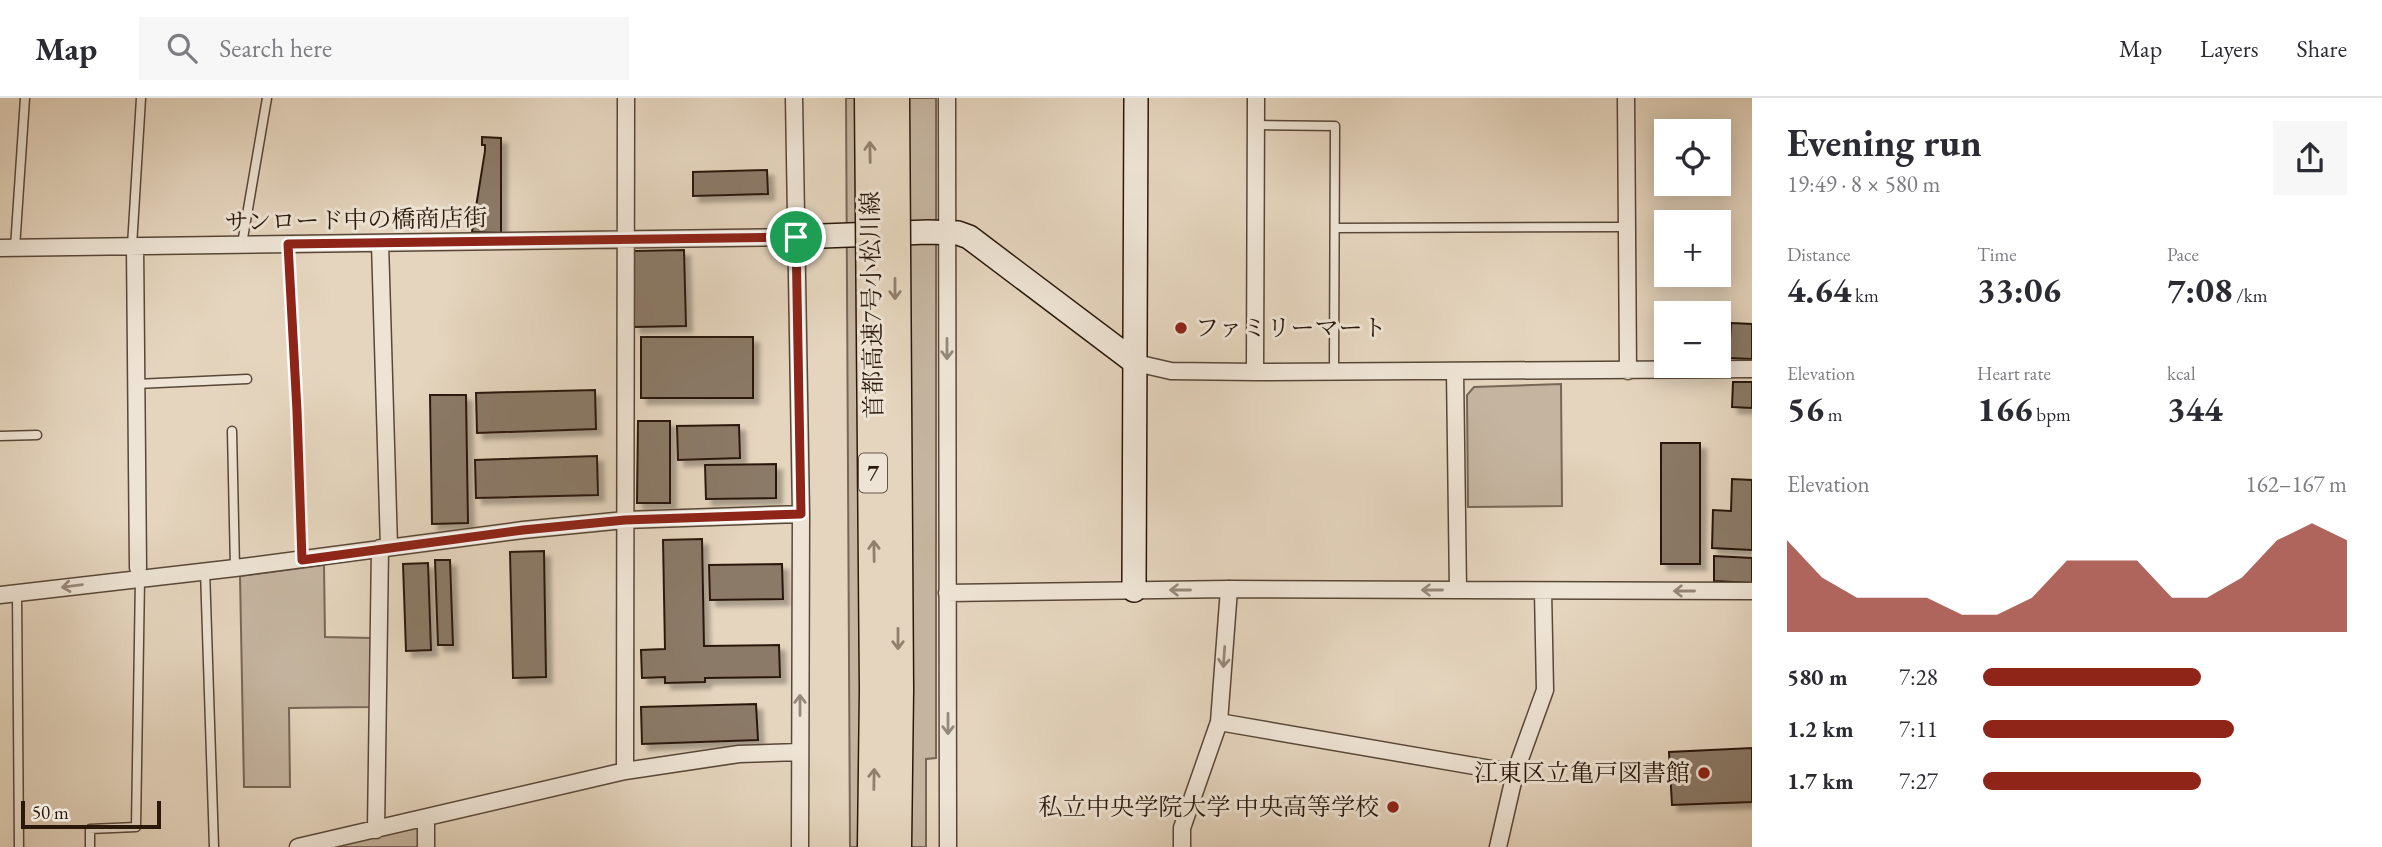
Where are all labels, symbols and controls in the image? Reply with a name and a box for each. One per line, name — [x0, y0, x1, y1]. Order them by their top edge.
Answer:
search box — [139, 17, 629, 80]
text: Map — [35, 27, 97, 70]
icon: search — [163, 29, 201, 67]
text: Search here — [219, 31, 332, 65]
text: Map — [2119, 33, 2162, 64]
text: Layers — [2200, 33, 2259, 64]
text: Share — [2297, 33, 2347, 64]
text: Evening run — [1787, 118, 1982, 167]
map controls — [1654, 119, 1731, 378]
button: locate — [1654, 119, 1731, 196]
button: share — [2273, 121, 2347, 195]
one-way arrow — [863, 141, 877, 164]
text: 19:49 · 8 × 580 m — [1787, 169, 1940, 199]
street label: 首都高速7号小松川線 — [854, 191, 889, 419]
street label: サンロード中の橋商店街 — [224, 202, 488, 237]
pin — [766, 207, 826, 267]
button: + — [1654, 210, 1731, 287]
icon: arrive — [777, 218, 815, 256]
text: Distance — [1787, 242, 1850, 267]
text: Time — [1977, 242, 2017, 267]
text: Pace — [2167, 242, 2199, 267]
text: 4.64 — [1787, 267, 1851, 312]
text: 33:06 — [1977, 267, 2061, 312]
text: 7:08 — [2167, 267, 2232, 312]
one-way arrow — [888, 277, 902, 300]
text: km — [1851, 283, 1879, 308]
text: /km — [2232, 283, 2268, 308]
button: − — [1654, 301, 1731, 378]
place label: ファミリーマート — [1195, 312, 1387, 343]
marker: ファミリーマート — [1173, 320, 1189, 336]
one-way arrow — [940, 338, 954, 361]
text: Elevation — [1787, 361, 1855, 386]
text: Heart rate — [1977, 361, 2051, 386]
text: kcal — [2167, 361, 2196, 386]
text: 56 — [1787, 386, 1824, 431]
text: 166 — [1977, 386, 2033, 431]
text: 344 — [2167, 386, 2223, 431]
text: m — [1824, 402, 1843, 427]
text: bpm — [2033, 402, 2071, 427]
road number: 7 — [859, 454, 887, 492]
text: Elevation — [1787, 469, 1870, 499]
text: 162–167 m — [2246, 469, 2347, 499]
one-way arrow — [867, 540, 881, 563]
one-way arrow — [61, 580, 84, 593]
one-way arrow — [1169, 583, 1192, 597]
one-way arrow — [1421, 583, 1444, 597]
one-way arrow — [1673, 584, 1696, 598]
one-way arrow — [891, 627, 905, 650]
one-way arrow — [1217, 646, 1230, 668]
text: 580 m — [1787, 662, 1848, 692]
text: 7:28 — [1899, 662, 1938, 692]
one-way arrow — [793, 694, 807, 717]
one-way arrow — [941, 712, 955, 735]
text: 1.2 km — [1787, 714, 1854, 744]
text: 7:11 — [1899, 714, 1938, 744]
place label: 江東区立亀戸図書館 — [1474, 757, 1690, 788]
marker: 江東区立亀戸図書館 — [1696, 765, 1712, 781]
text: 1.7 km — [1787, 766, 1854, 796]
text: 7:27 — [1899, 766, 1938, 796]
one-way arrow — [867, 768, 881, 791]
place label: 私立中央学院大学 中央高等学校 — [1038, 791, 1379, 822]
scale bar — [21, 798, 161, 830]
marker: 私立中央学院大学 中央高等学校 — [1385, 799, 1401, 815]
text: 50 m — [32, 800, 69, 825]

